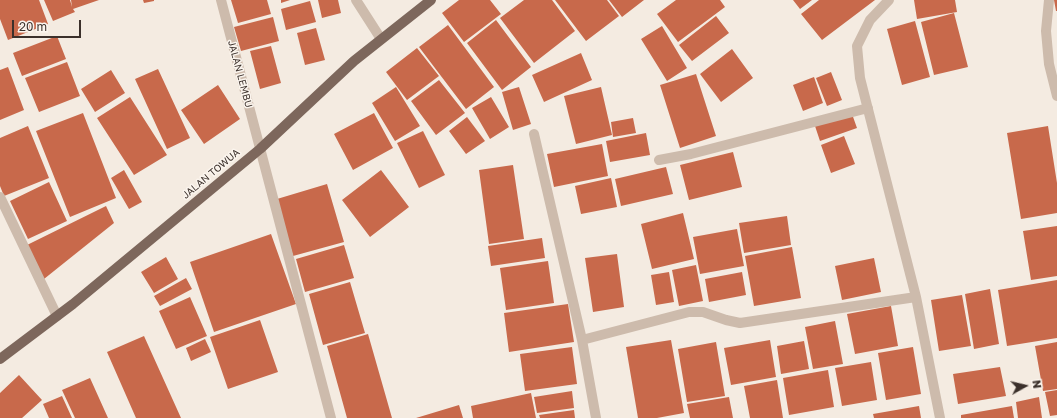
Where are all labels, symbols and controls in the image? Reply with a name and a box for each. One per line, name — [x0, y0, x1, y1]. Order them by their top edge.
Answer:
scale bar — [14, 12, 83, 38]
text: 20 m — [19, 19, 47, 34]
street label: JALAN LEMBU — [225, 39, 255, 109]
street label: JALAN TOWUA — [180, 146, 242, 202]
north arrow — [1005, 366, 1045, 406]
text: N — [1030, 379, 1044, 389]

